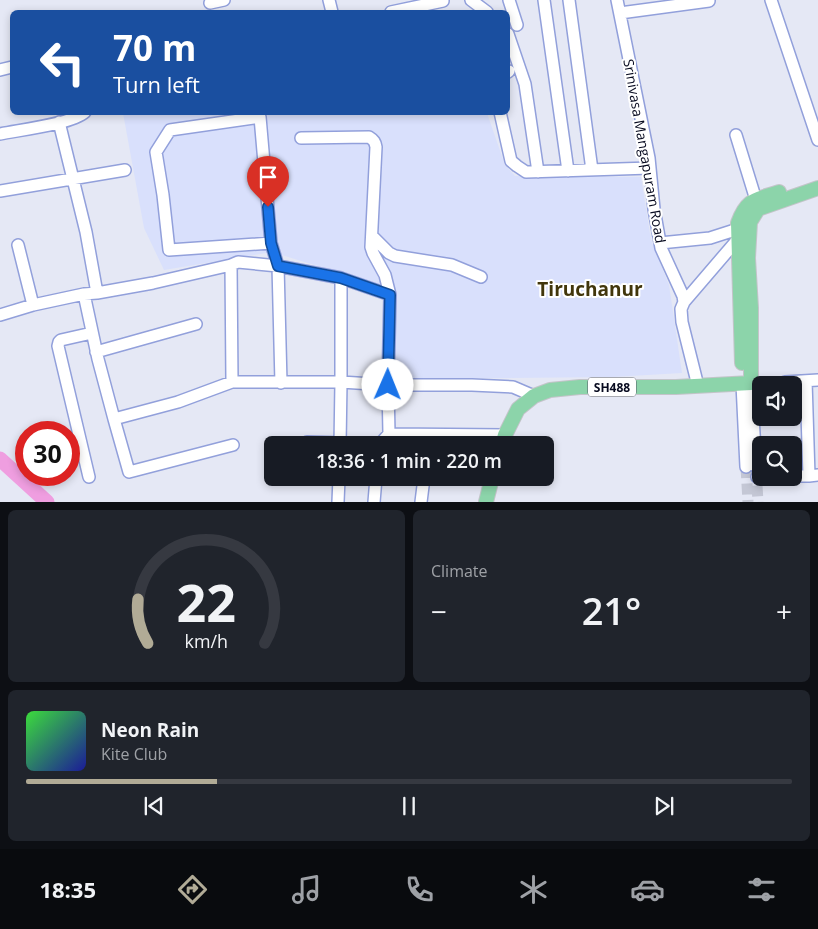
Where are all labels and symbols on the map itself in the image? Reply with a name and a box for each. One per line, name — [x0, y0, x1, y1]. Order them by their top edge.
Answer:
street label: Srinivasa Mangapuram Road — [619, 57, 671, 245]
pin — [247, 156, 289, 207]
district label: Tiruchanur — [537, 276, 643, 302]
position arrow — [361, 358, 413, 410]
road number: SH488 — [588, 378, 636, 397]
speed limit sign: 30 — [15, 421, 80, 486]

